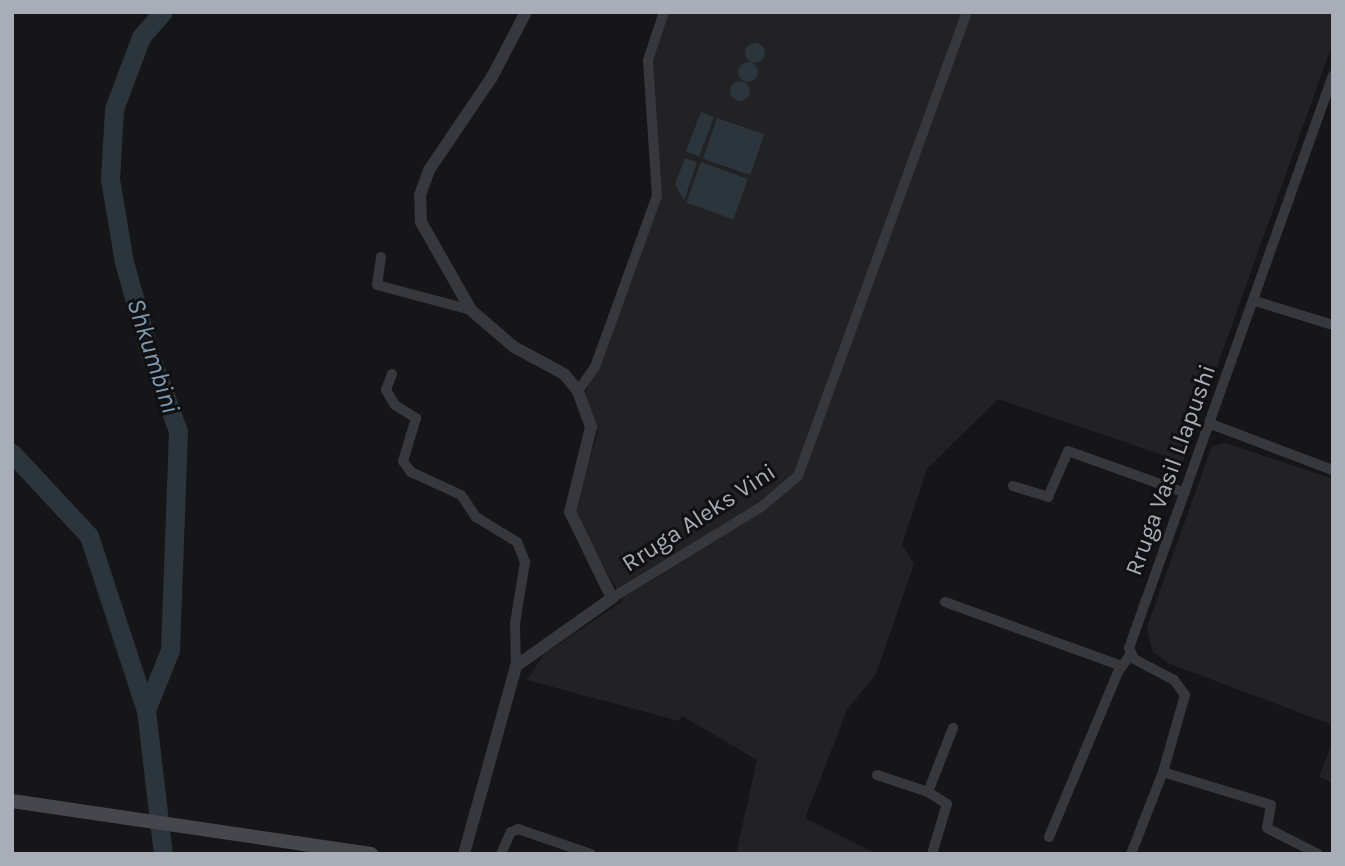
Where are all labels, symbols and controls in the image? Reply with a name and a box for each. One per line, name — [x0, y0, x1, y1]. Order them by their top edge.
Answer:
water label: Shkumbini — [120, 294, 186, 418]
street label: Rruga Vasil Llapushi — [1119, 361, 1223, 579]
street label: Rruga Aleks Vini — [617, 458, 781, 578]

